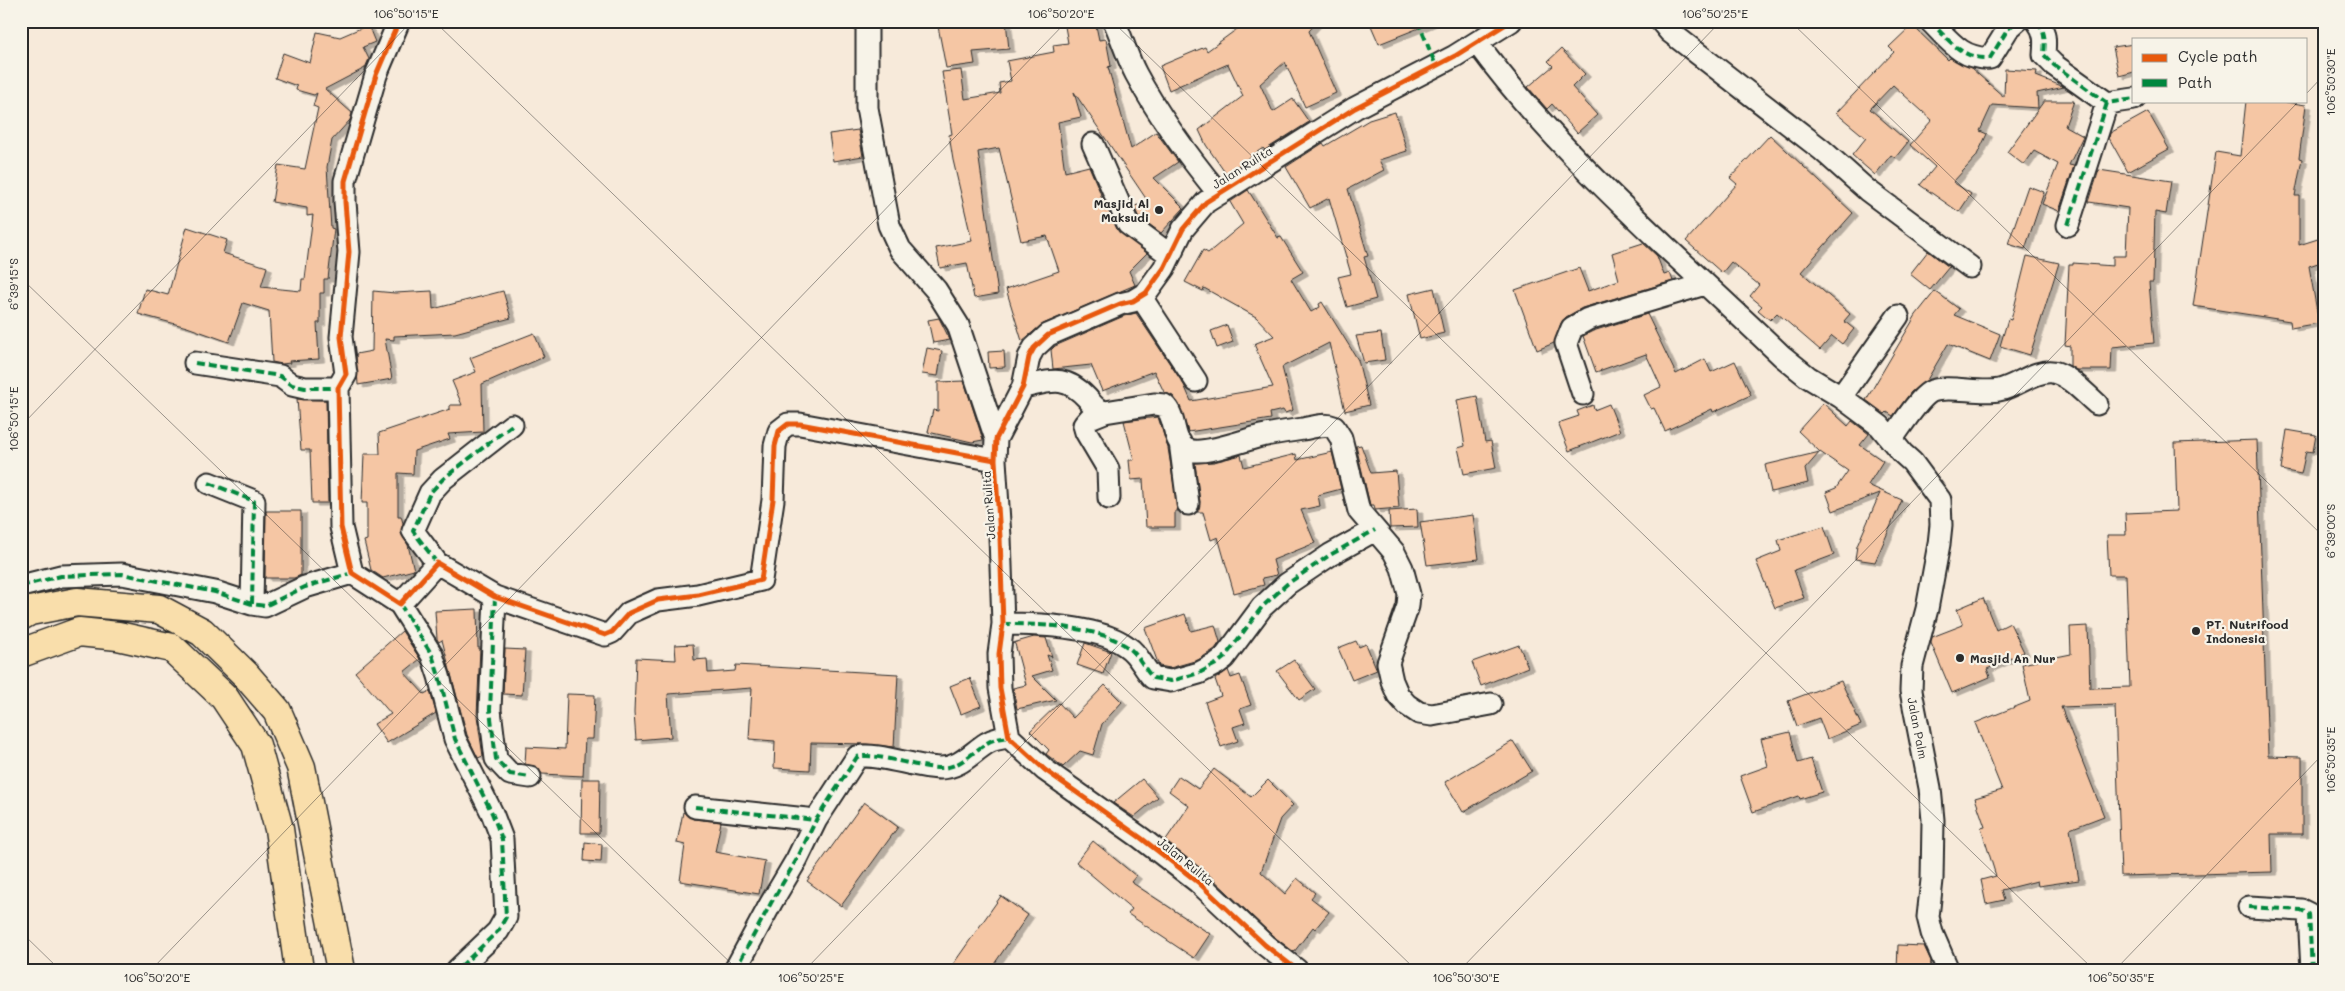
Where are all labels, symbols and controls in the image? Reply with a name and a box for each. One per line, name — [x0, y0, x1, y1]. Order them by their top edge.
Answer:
text: 106°50'15"E — [373, 5, 439, 21]
text: 106°50'20"E — [1028, 5, 1095, 21]
text: 106°50'25"E — [1682, 5, 1748, 21]
legend — [2132, 38, 2308, 102]
text: Cycle path — [2178, 46, 2257, 66]
text: 106°50'30"E — [2322, 48, 2338, 116]
text: Path — [2178, 72, 2212, 92]
street label: Jalan Rulita — [1209, 142, 1275, 192]
place label: Masjid Al Maksudi — [1094, 195, 1149, 225]
marker: Masjid Al Maksudi — [1153, 204, 1165, 216]
text: 6°39'15"S — [5, 258, 21, 310]
text: 106°50'15"E — [5, 386, 21, 452]
street label: Jalan Rulita — [978, 470, 998, 540]
text: 6°39'00"S — [2322, 504, 2338, 558]
place label: PT. Nutrifood Indonesia — [2206, 616, 2289, 646]
marker: PT. Nutrifood Indonesia — [2190, 625, 2202, 637]
place label: Masjid An Nur — [1970, 650, 2055, 666]
marker: Masjid An Nur — [1954, 652, 1966, 664]
street label: Jalan Palm — [1904, 696, 1932, 760]
text: 106°50'35"E — [2322, 726, 2338, 793]
street label: Jalan Rulita — [1154, 833, 1218, 889]
text: 106°50'20"E — [124, 969, 191, 985]
text: 106°50'25"E — [778, 969, 844, 985]
text: 106°50'30"E — [1432, 969, 1500, 985]
text: 106°50'35"E — [2088, 969, 2155, 985]

